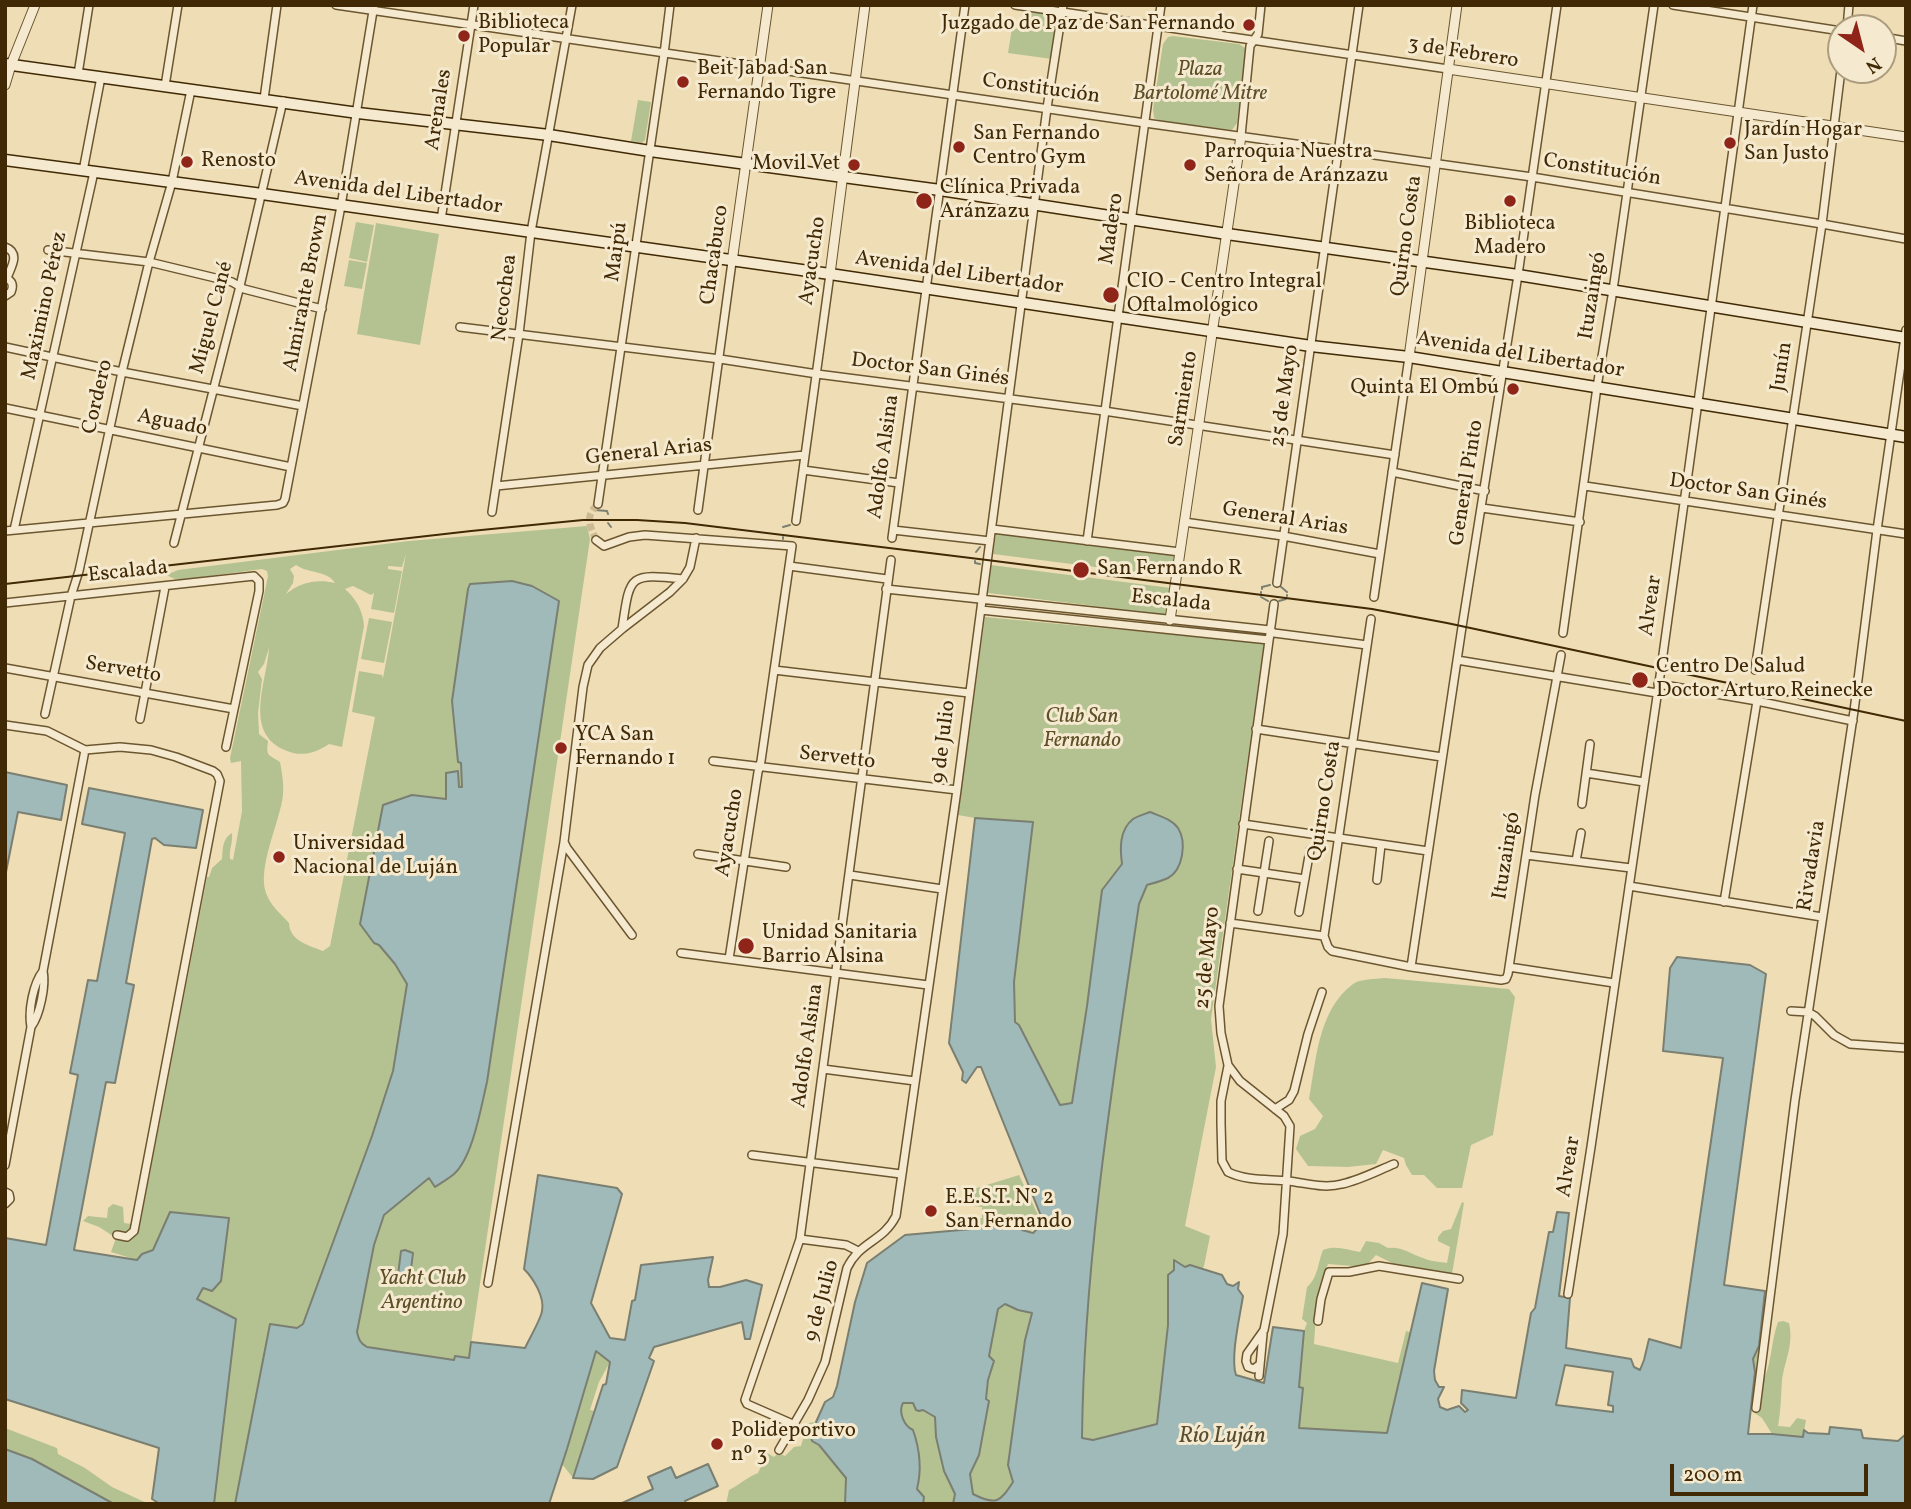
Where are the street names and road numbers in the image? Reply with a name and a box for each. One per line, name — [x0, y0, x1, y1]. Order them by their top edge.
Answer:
street label: 3 de Febrero — [1406, 33, 1520, 75]
street label: Arenales — [421, 68, 459, 152]
street label: Constitución — [980, 69, 1102, 111]
street label: Constitución — [1541, 149, 1663, 193]
street label: Avenida del Libertador — [292, 167, 504, 221]
street label: Quirno Costa — [1387, 174, 1429, 298]
street label: Madero — [1096, 192, 1130, 266]
street label: Chacabuco — [697, 204, 735, 306]
street label: Almirante Brown — [279, 212, 335, 374]
street label: Ayacucho — [795, 215, 833, 307]
street label: Maipú — [601, 220, 635, 284]
street label: Maximino Pérez — [18, 230, 74, 382]
street label: Avenida del Libertador — [853, 247, 1065, 301]
street label: Ituzaingó — [1575, 250, 1613, 342]
street label: Necochea — [488, 253, 524, 343]
street label: Miguel Cané — [186, 259, 240, 377]
street label: Avenida del Libertador — [1414, 327, 1626, 385]
street label: Junín — [1767, 340, 1799, 394]
street label: 25 de Mayo — [1266, 343, 1306, 449]
street label: Doctor San Ginés — [849, 349, 1011, 393]
street label: Sarmiento — [1165, 349, 1205, 449]
street label: Cordero — [78, 357, 120, 437]
street label: Adolfo Alsina — [864, 393, 906, 521]
street label: Aguado — [135, 405, 209, 443]
street label: General Pinto — [1446, 418, 1490, 548]
street label: General Arias — [585, 434, 713, 472]
street label: Doctor San Ginés — [1667, 469, 1829, 517]
street label: General Arias — [1220, 498, 1350, 542]
street label: Escalada — [87, 556, 169, 590]
street label: Alvear — [1635, 574, 1669, 638]
street label: Escalada — [1130, 585, 1212, 619]
street label: Servetto — [83, 652, 163, 690]
street label: 9 de Julio — [927, 699, 963, 785]
street label: Quirno Costa — [1304, 739, 1348, 863]
street label: Servetto — [797, 742, 877, 776]
street label: Ayacucho — [712, 787, 750, 879]
street label: Ituzaingó — [1489, 810, 1527, 902]
street label: Rivadavia — [1793, 819, 1833, 913]
street label: 25 de Mayo — [1191, 905, 1227, 1011]
street label: Adolfo Alsina — [788, 982, 830, 1110]
street label: Alvear — [1553, 1135, 1587, 1199]
street label: 9 de Julio — [800, 1257, 846, 1345]

